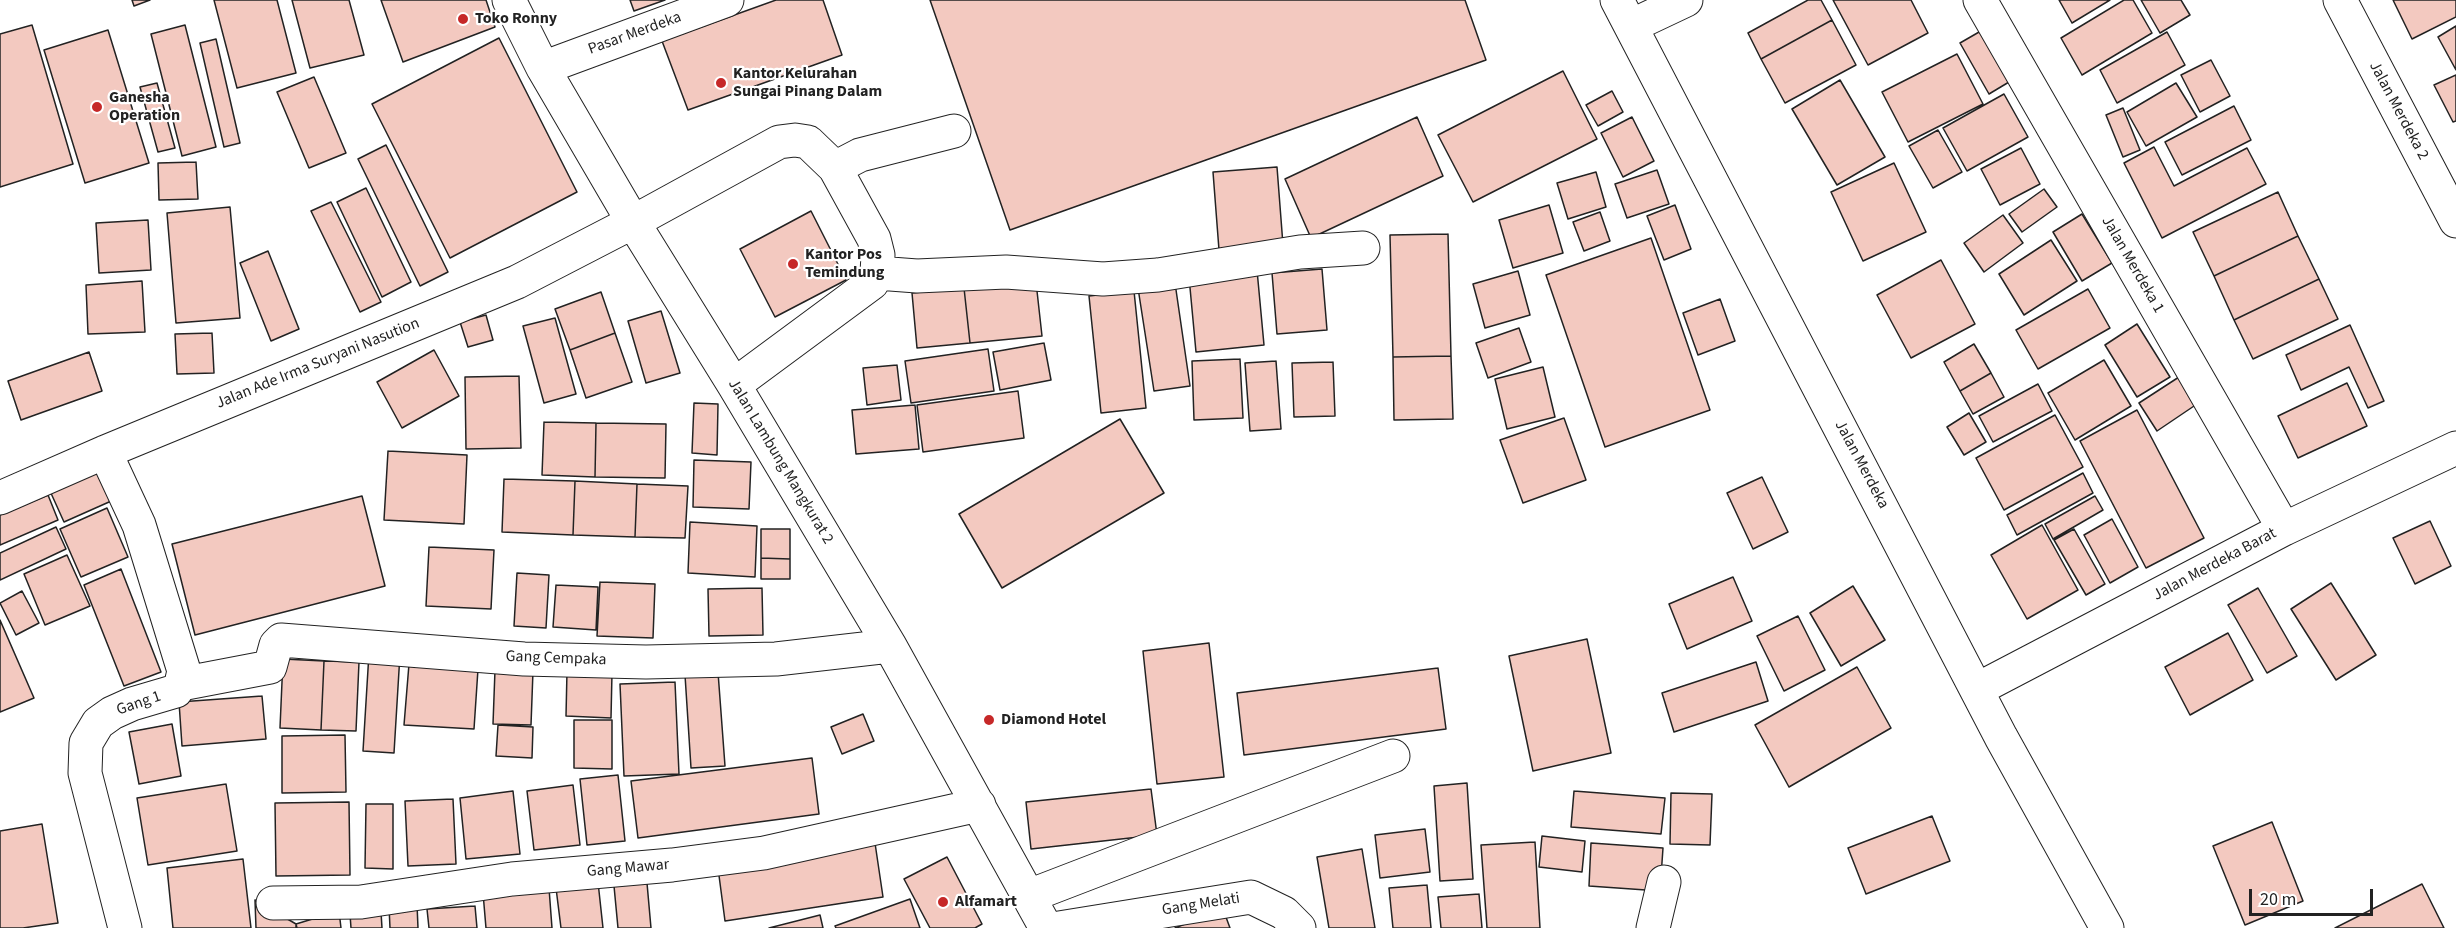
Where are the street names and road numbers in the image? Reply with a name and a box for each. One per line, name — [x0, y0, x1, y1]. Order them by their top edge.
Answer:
street label: Pasar Merdeka — [586, 8, 684, 60]
street label: Jalan Merdeka 2 — [2364, 59, 2432, 163]
street label: Jalan Merdeka 1 — [2097, 213, 2167, 317]
street label: Jalan Ade Irma Suryani Nasution — [213, 314, 423, 414]
street label: Jalan Lambung Mangkurat 2 — [723, 376, 837, 548]
street label: Jalan Merdeka — [1830, 417, 1892, 513]
street label: Jalan Merdeka Barat — [2150, 524, 2280, 606]
street label: Gang Cempaka — [505, 648, 607, 670]
street label: Gang 1 — [114, 687, 164, 721]
street label: Gang Mawar — [586, 856, 670, 882]
street label: Gang Melati — [1161, 889, 1241, 921]

